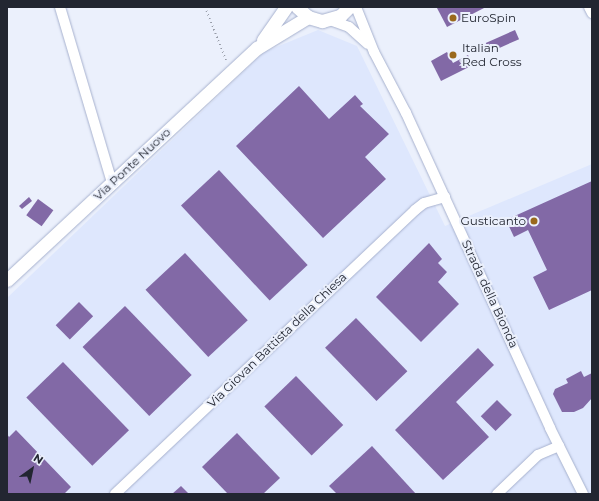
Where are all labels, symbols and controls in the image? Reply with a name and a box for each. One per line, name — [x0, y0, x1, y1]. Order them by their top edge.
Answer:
place label: EuroSpin — [461, 11, 516, 25]
marker: EuroSpin — [448, 13, 458, 23]
place label: Italian Red Cross — [462, 41, 522, 69]
marker: Italian Red Cross — [447, 49, 459, 61]
street label: Via Ponte Nuovo — [91, 125, 173, 203]
place label: Gusticanto — [461, 214, 526, 228]
marker: Gusticanto — [529, 216, 539, 226]
street label: Strada della Bionda — [459, 238, 521, 350]
street label: Via Giovan Battista della Chiesa — [204, 270, 350, 410]
north arrow — [12, 449, 52, 489]
text: N — [31, 451, 46, 467]

